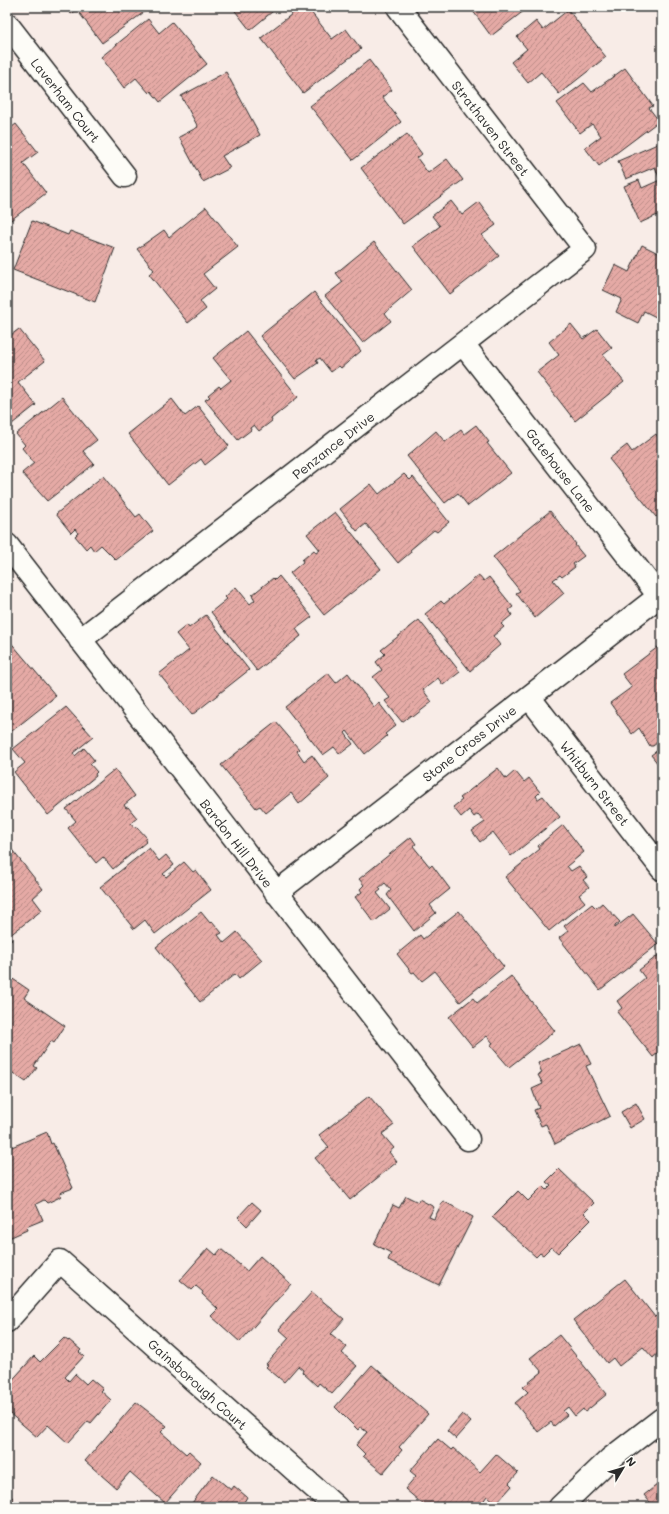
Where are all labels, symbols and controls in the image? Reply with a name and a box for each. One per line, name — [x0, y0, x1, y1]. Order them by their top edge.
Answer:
street label: Laverham Court — [28, 54, 104, 146]
street label: Strathaven Street — [448, 77, 534, 179]
street label: Penzance Drive — [288, 408, 378, 482]
street label: Gatehouse Lane — [523, 424, 599, 516]
street label: Stone Cross Drive — [419, 701, 519, 785]
street label: Whitburn Street — [557, 737, 634, 829]
street label: Bardon Hill Drive — [197, 795, 277, 891]
street label: Gainsborough Court — [145, 1335, 251, 1433]
north arrow — [603, 1448, 643, 1488]
text: N — [623, 1454, 640, 1469]

